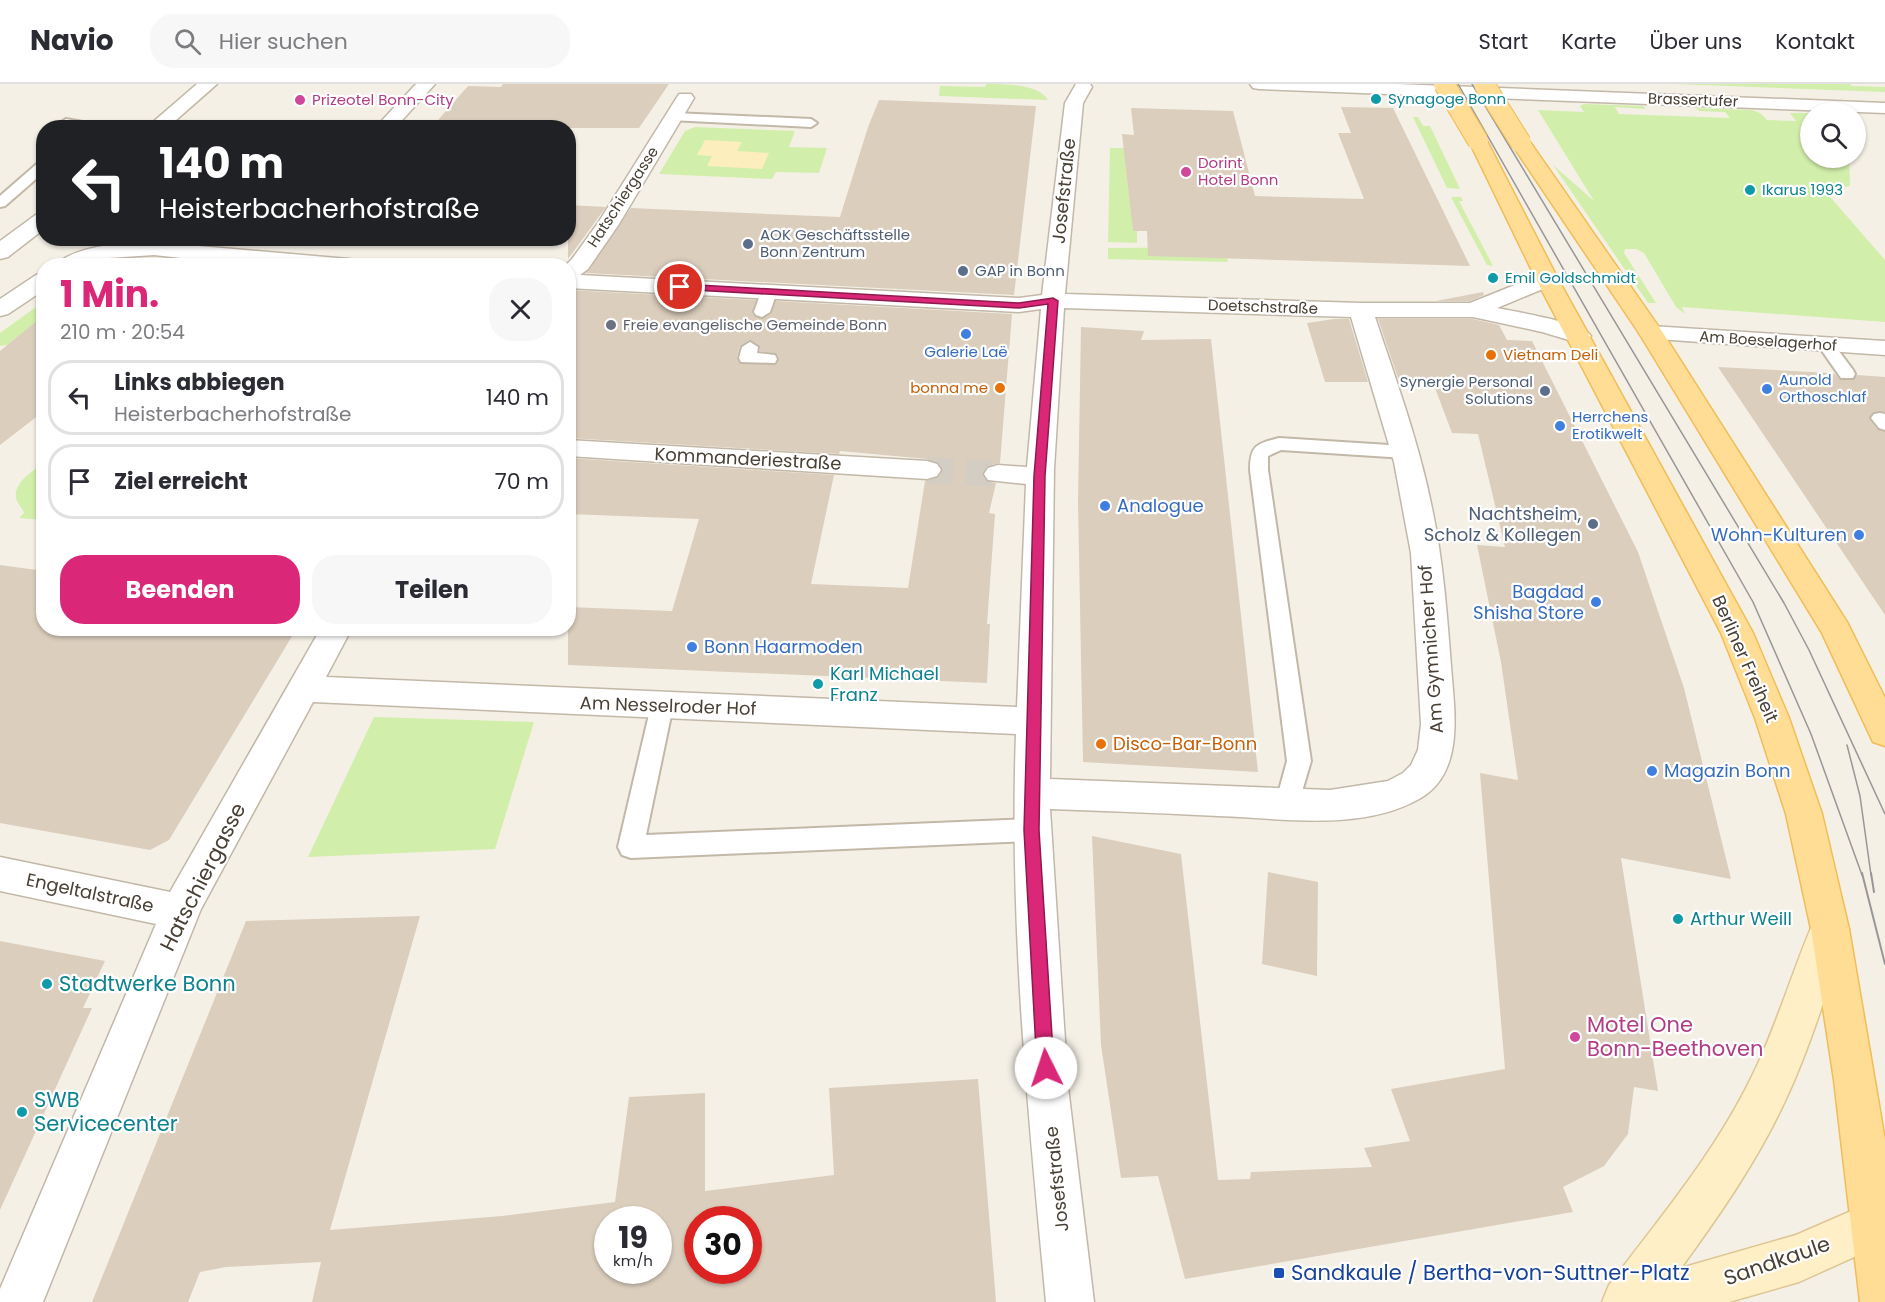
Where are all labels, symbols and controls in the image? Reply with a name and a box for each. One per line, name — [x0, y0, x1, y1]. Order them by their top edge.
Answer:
search box — [150, 14, 570, 68]
text: Navio — [30, 21, 114, 60]
icon: search — [171, 25, 204, 58]
text: Hier suchen — [219, 26, 348, 57]
text: Start — [1479, 27, 1528, 56]
text: Karte — [1561, 27, 1617, 56]
text: Über uns — [1650, 27, 1742, 56]
text: Kontakt — [1775, 27, 1855, 56]
street label: Brassertufer — [1647, 87, 1739, 112]
place label: Synagoge Bonn — [1388, 88, 1506, 109]
place label: Prizeotel Bonn-City — [312, 89, 454, 110]
marker: Synagoge Bonn — [1369, 92, 1383, 106]
marker: Prizeotel Bonn-City — [293, 93, 307, 107]
map controls — [1800, 102, 1866, 168]
button: search — [1800, 102, 1866, 168]
text: 140 m — [159, 134, 284, 193]
street label: Josefstraße — [1046, 137, 1081, 245]
street label: Hatschiergasse — [582, 142, 663, 251]
icon: left — [60, 144, 138, 222]
place label: Dorint Hotel Bonn — [1198, 152, 1278, 190]
marker: Dorint Hotel Bonn — [1179, 165, 1193, 179]
place label: Ikarus 1993 — [1762, 179, 1843, 200]
marker: Ikarus 1993 — [1743, 183, 1757, 197]
text: Heisterbacherhofstraße — [159, 190, 480, 227]
place label: AOK Geschäftsstelle Bonn Zentrum — [760, 224, 910, 262]
marker: AOK Geschäftsstelle Bonn Zentrum — [741, 237, 755, 251]
place label: GAP in Bonn — [975, 260, 1065, 281]
pin — [654, 261, 705, 312]
marker: GAP in Bonn — [956, 264, 970, 278]
place label: Emil Goldschmidt — [1505, 267, 1636, 288]
text: 1 Min. — [60, 269, 159, 320]
icon: arrive — [663, 270, 696, 303]
marker: Emil Goldschmidt — [1486, 271, 1500, 285]
button: close — [489, 278, 552, 341]
street label: Doetschstraße — [1208, 294, 1318, 319]
place label: Freie evangelische Gemeinde Bonn — [623, 314, 887, 335]
text: 210 m · 20:54 — [60, 318, 185, 346]
marker: Freie evangelische Gemeinde Bonn — [604, 318, 618, 332]
street label: Am Boeselagerhof — [1699, 325, 1838, 356]
marker: Galerie Laë — [959, 327, 973, 341]
place label: Galerie Laë — [924, 341, 1008, 362]
place label: Vietnam Deli — [1503, 344, 1598, 365]
marker: Vietnam Deli — [1484, 348, 1498, 362]
text: Links abbiegen — [114, 367, 285, 398]
place label: Aunold Orthoschlaf — [1779, 369, 1866, 407]
place label: Synergie Personal Solutions — [1400, 371, 1533, 409]
place label: bonna me — [910, 377, 988, 398]
icon: left — [63, 381, 96, 414]
marker: bonna me — [993, 381, 1007, 395]
text: 140 m — [486, 382, 549, 413]
marker: Aunold Orthoschlaf — [1760, 382, 1774, 396]
marker: Synergie Personal Solutions — [1538, 384, 1552, 398]
text: Heisterbacherhofstraße — [114, 400, 351, 428]
place label: Herrchens Erotikwelt — [1572, 406, 1648, 444]
marker: Herrchens Erotikwelt — [1553, 419, 1567, 433]
street label: Kommanderiestraße — [654, 441, 842, 476]
icon: arrive — [63, 465, 96, 498]
text: Ziel erreicht — [114, 466, 248, 497]
text: 70 m — [495, 466, 549, 497]
place label: Analogue — [1117, 493, 1204, 518]
marker: Analogue — [1098, 499, 1112, 513]
place label: Nachtsheim, Scholz & Kollegen — [1424, 501, 1581, 547]
marker: Nachtsheim, Scholz & Kollegen — [1586, 517, 1600, 531]
place label: Wohn-Kulturen — [1711, 522, 1847, 547]
marker: Wohn-Kulturen — [1852, 528, 1866, 542]
button: Beenden — [60, 555, 300, 624]
button: Teilen — [312, 555, 552, 624]
street label: Am Gymnicher Hof — [1412, 564, 1449, 734]
place label: Bagdad Shisha Store — [1473, 579, 1584, 625]
street label: Berliner Freiheit — [1706, 591, 1785, 726]
marker: Bagdad Shisha Store — [1589, 595, 1603, 609]
place label: Bonn Haarmoden — [704, 634, 863, 659]
marker: Bonn Haarmoden — [685, 640, 699, 654]
place label: Karl Michael Franz — [830, 661, 939, 707]
marker: Karl Michael Franz — [811, 677, 825, 691]
street label: Am Nesselroder Hof — [579, 690, 757, 721]
place label: Disco-Bar-Bonn — [1113, 731, 1257, 756]
marker: Disco-Bar-Bonn — [1094, 737, 1108, 751]
place label: Magazin Bonn — [1664, 758, 1791, 783]
marker: Magazin Bonn — [1645, 764, 1659, 778]
street label: Hatschiergasse — [153, 798, 252, 956]
street label: Engeltalstraße — [24, 867, 156, 918]
place label: Arthur Weill — [1690, 906, 1792, 931]
marker: Arthur Weill — [1671, 912, 1685, 926]
place label: Stadtwerke Bonn — [59, 969, 236, 998]
marker: Stadtwerke Bonn — [40, 977, 54, 991]
place label: Motel One Bonn-Beethoven — [1587, 1010, 1763, 1063]
marker: Motel One Bonn-Beethoven — [1568, 1030, 1582, 1044]
position arrow — [1014, 1036, 1078, 1100]
place label: SWB Servicecenter — [34, 1085, 178, 1138]
marker: SWB Servicecenter — [15, 1105, 29, 1119]
street label: Josefstraße — [1039, 1125, 1074, 1233]
speed limit sign: 30 — [684, 1206, 762, 1284]
text: 19 — [618, 1216, 648, 1259]
street label: Sandkaule — [1720, 1229, 1834, 1292]
text: km/h — [613, 1250, 653, 1271]
place label: Sandkaule / Bertha-von-Suttner-Platz — [1291, 1258, 1689, 1287]
marker: Sandkaule / Bertha-von-Suttner-Platz — [1272, 1266, 1286, 1280]

